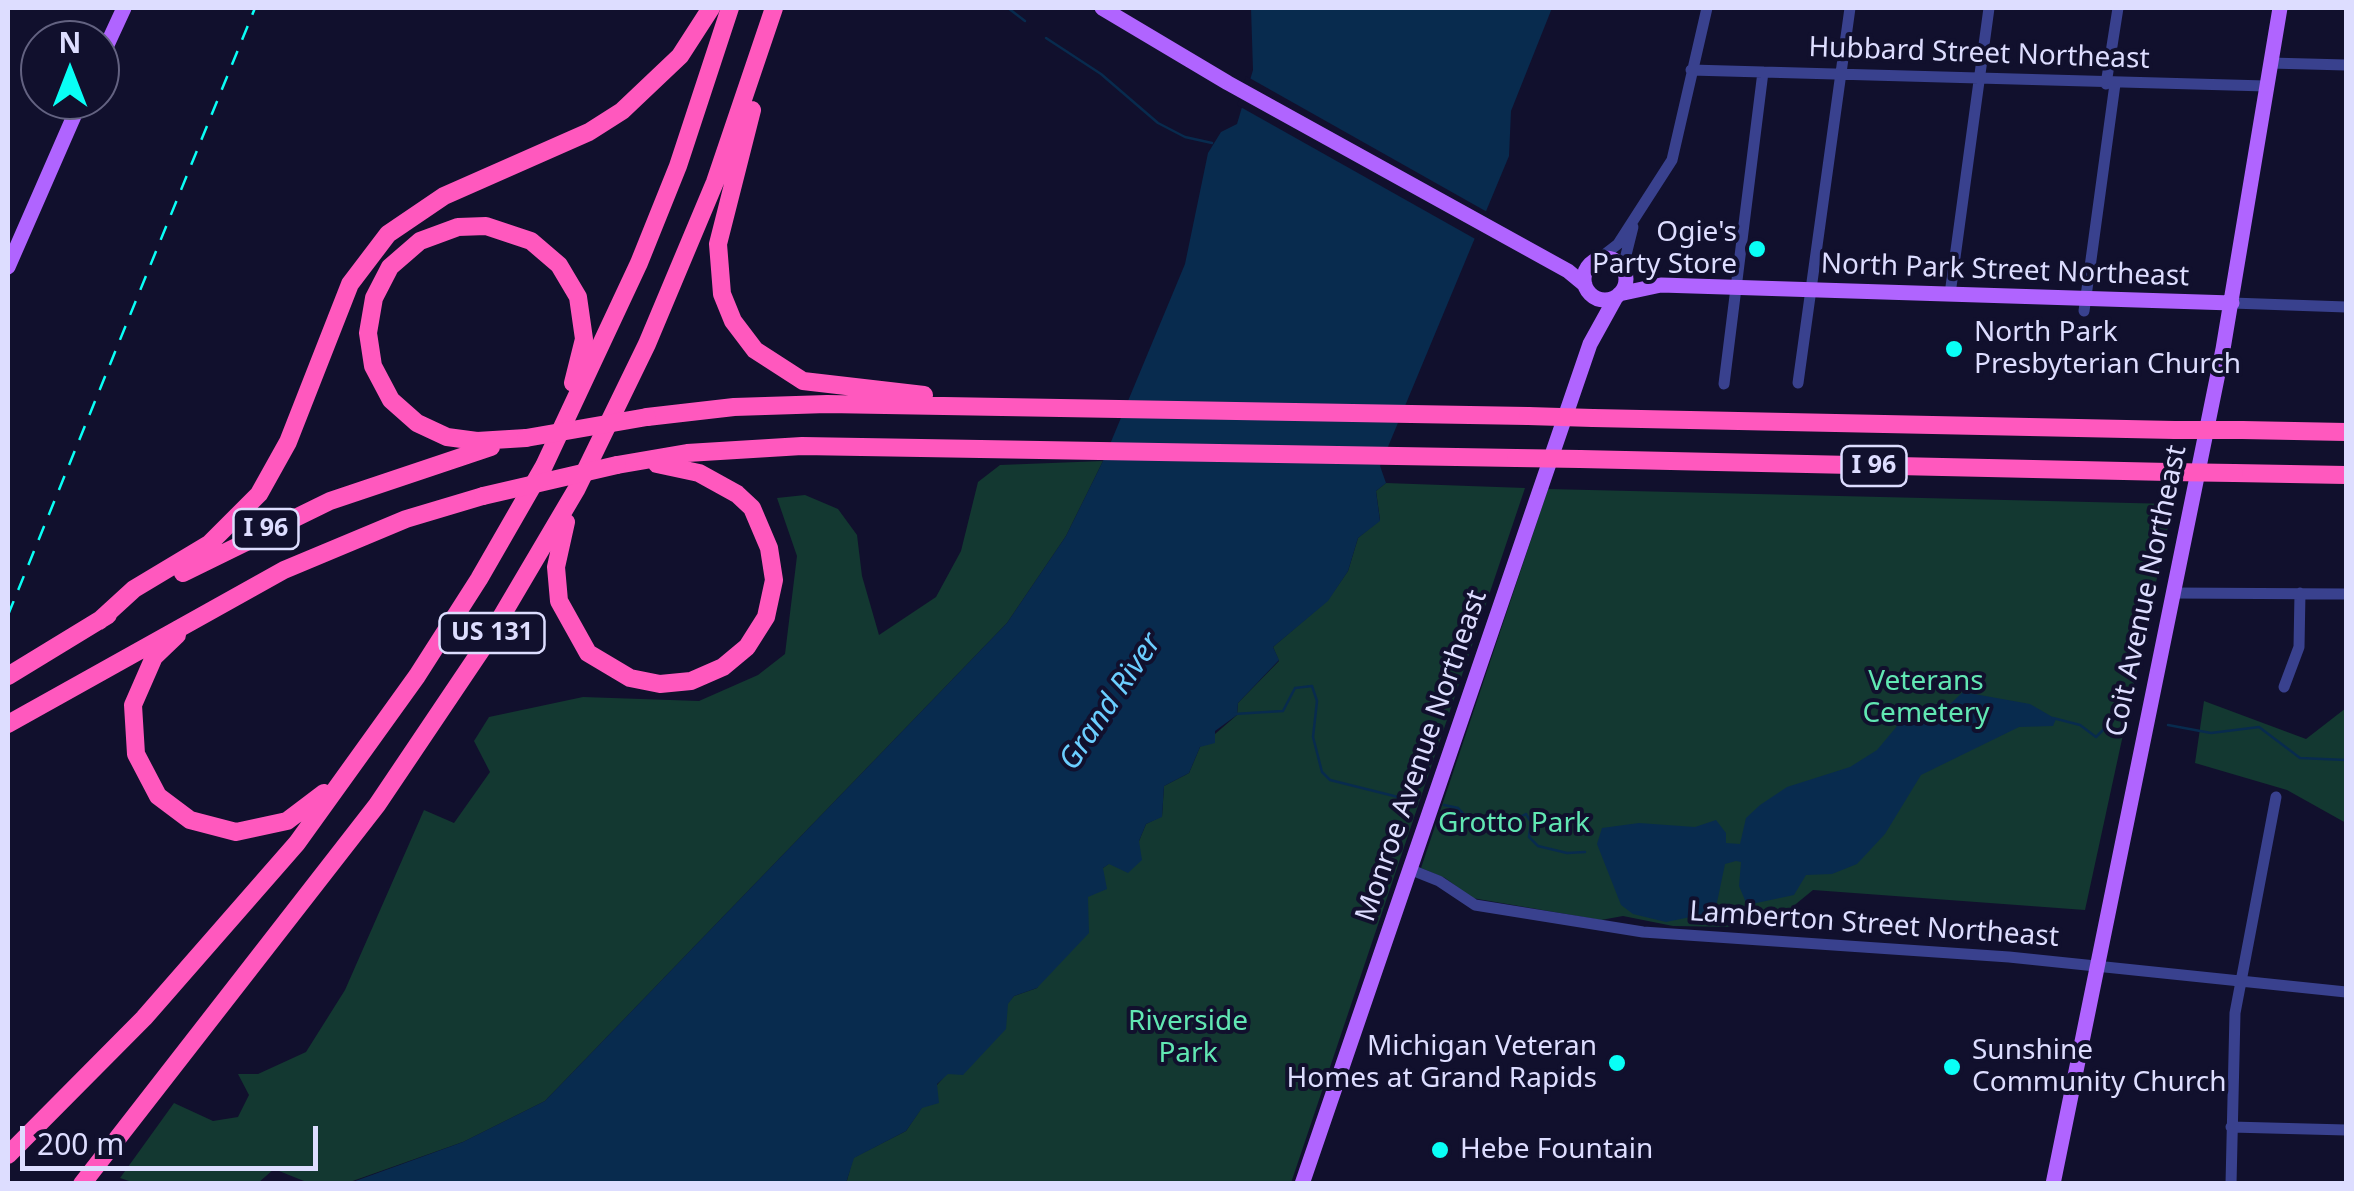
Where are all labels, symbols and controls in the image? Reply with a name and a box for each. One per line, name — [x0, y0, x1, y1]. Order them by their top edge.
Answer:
north arrow — [20, 20, 120, 120]
text: N — [59, 23, 81, 61]
street label: Hubbard Street Northeast — [1808, 31, 2150, 77]
place label: Ogie's Party Store — [1592, 216, 1737, 282]
marker: Ogie's Party Store — [1746, 238, 1768, 260]
street label: North Park Street Northeast — [1820, 248, 2190, 294]
place label: North Park Presbyterian Church — [1974, 316, 2241, 382]
marker: North Park Presbyterian Church — [1943, 338, 1965, 360]
street label: Coit Avenue Northeast — [2100, 442, 2194, 740]
road number: I 96 — [1842, 446, 1906, 486]
road number: I 96 — [234, 509, 298, 549]
street label: Monroe Avenue Northeast — [1349, 586, 1495, 926]
road number: US 131 — [440, 613, 544, 653]
water label: Grand River — [1052, 627, 1170, 777]
park label: Veterans Cemetery — [1862, 665, 1990, 731]
park label: Grotto Park — [1438, 807, 1590, 841]
street label: Lamberton Street Northeast — [1688, 895, 2060, 955]
park label: Riverside Park — [1128, 1005, 1248, 1071]
place label: Michigan Veteran Homes at Grand Rapids — [1286, 1030, 1597, 1096]
place label: Sunshine Community Church — [1972, 1034, 2227, 1100]
marker: Michigan Veteran Homes at Grand Rapids — [1606, 1052, 1628, 1074]
marker: Sunshine Community Church — [1941, 1056, 1963, 1078]
scale bar — [25, 1106, 322, 1168]
text: 200 m — [37, 1123, 124, 1164]
place label: Hebe Fountain — [1460, 1133, 1653, 1167]
marker: Hebe Fountain — [1429, 1139, 1451, 1161]

